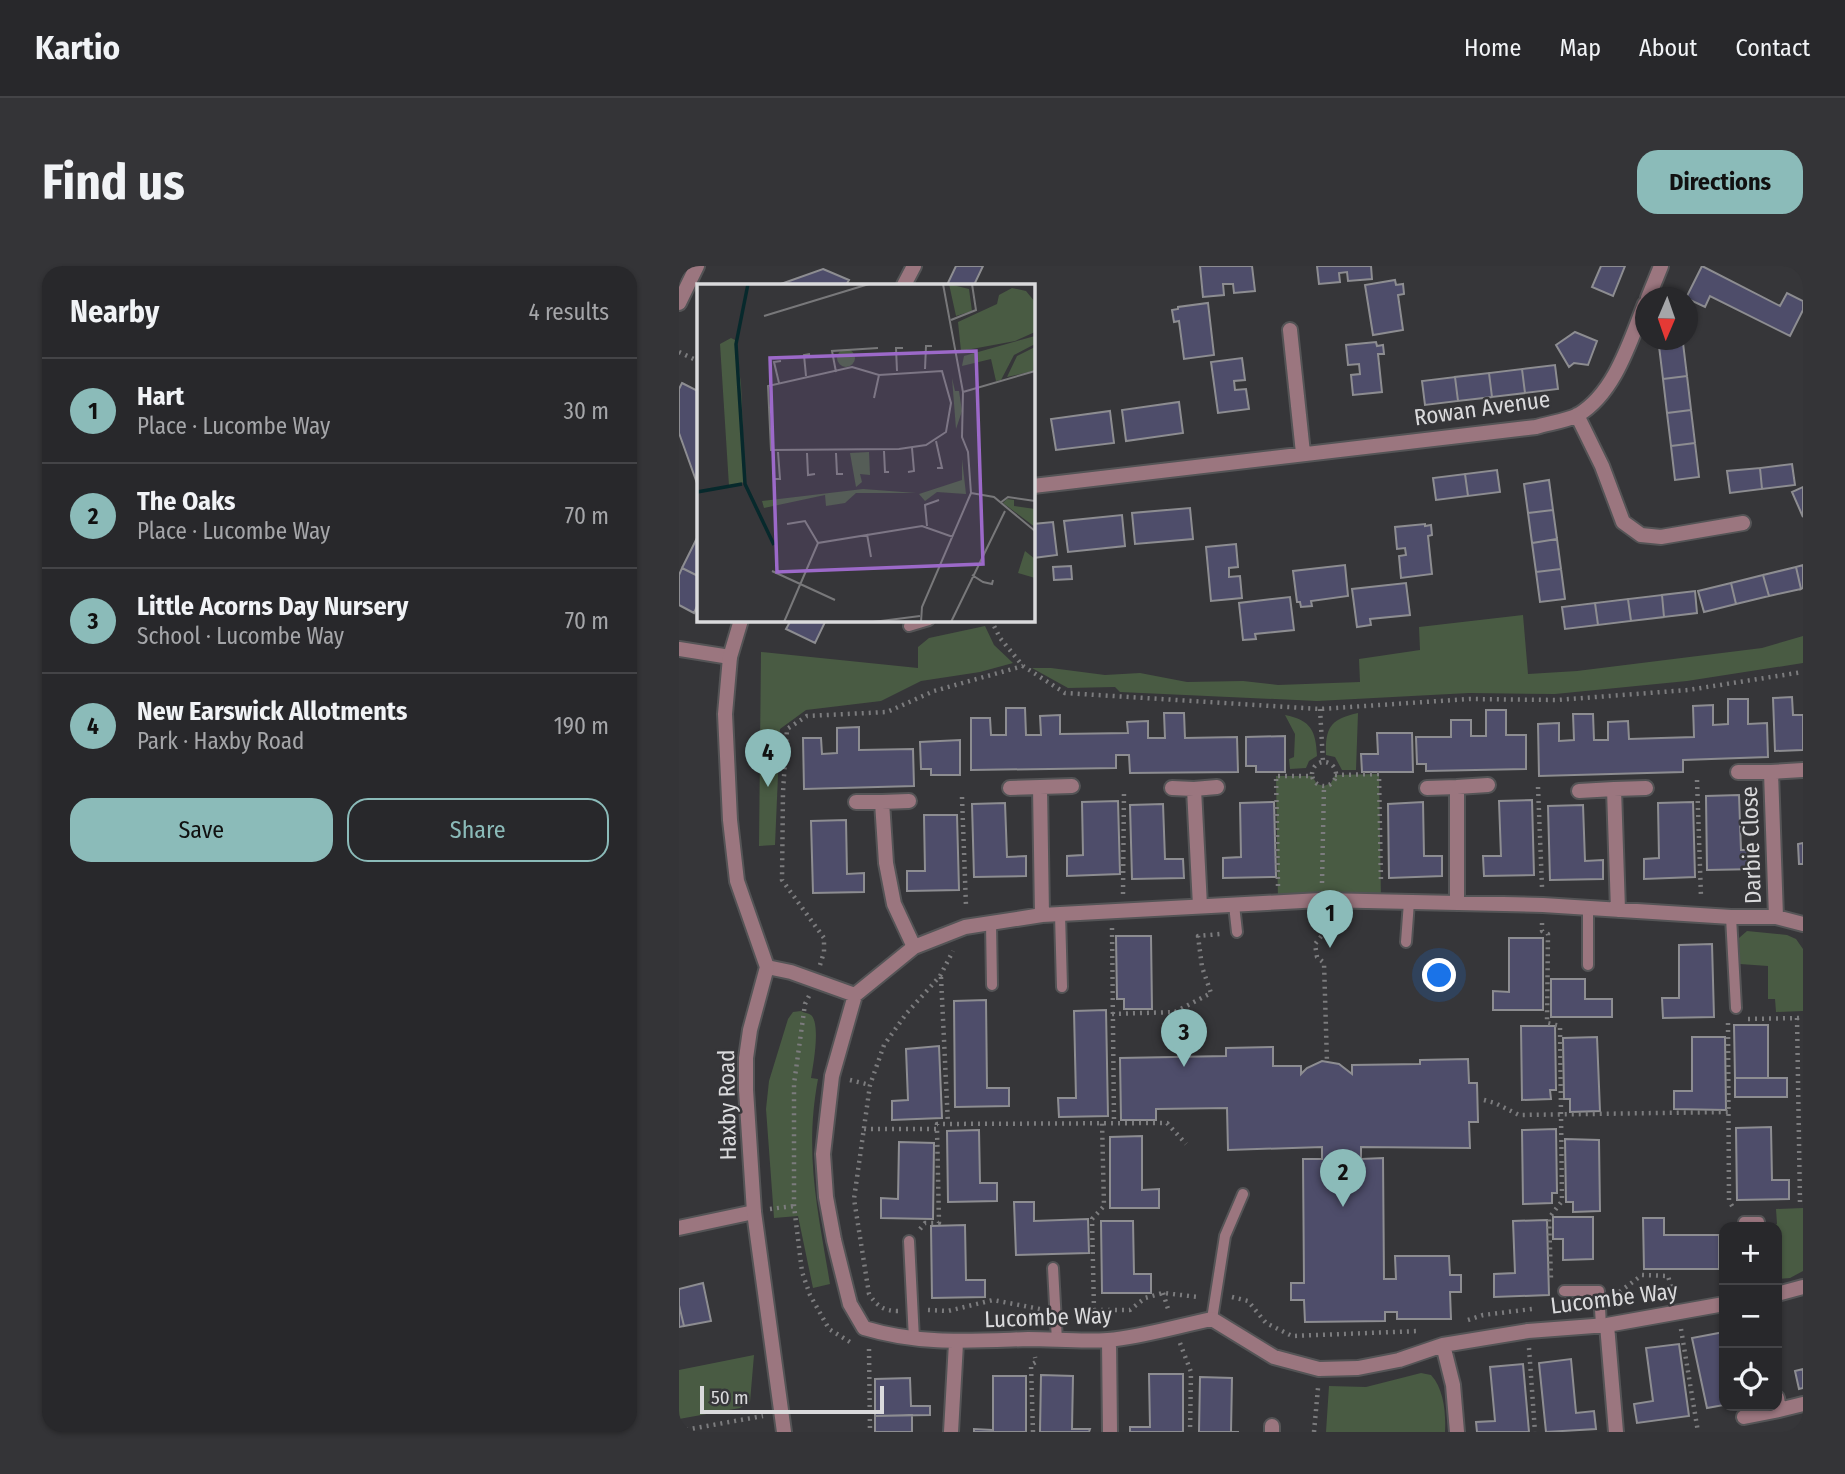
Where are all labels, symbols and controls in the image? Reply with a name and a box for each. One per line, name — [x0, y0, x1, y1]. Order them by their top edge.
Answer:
text: Kartio — [35, 28, 120, 68]
text: Home — [1464, 34, 1521, 62]
text: Map — [1559, 34, 1601, 62]
text: About — [1639, 34, 1697, 62]
text: Contact — [1735, 34, 1810, 62]
button: Directions — [1637, 150, 1803, 214]
text: Find us — [42, 153, 185, 212]
inset map — [697, 284, 1034, 621]
north arrow — [1635, 287, 1698, 350]
text: Nearby — [70, 294, 159, 330]
text: 4 results — [528, 298, 609, 326]
text: Hart — [137, 381, 184, 412]
street label: Rowan Avenue — [1412, 385, 1552, 431]
text: 1 — [88, 397, 98, 425]
text: 30 m — [564, 397, 609, 425]
text: Place · Lucombe Way — [137, 412, 330, 440]
text: The Oaks — [137, 486, 236, 517]
text: 2 — [88, 502, 98, 530]
text: 70 m — [565, 502, 609, 530]
text: Place · Lucombe Way — [137, 517, 330, 545]
text: Little Acorns Day Nursery — [137, 591, 409, 622]
text: 3 — [88, 607, 98, 635]
text: 70 m — [565, 607, 609, 635]
text: School · Lucombe Way — [137, 622, 344, 650]
text: New Earswick Allotments — [137, 696, 407, 727]
text: 4 — [87, 712, 99, 740]
text: 190 m — [554, 712, 609, 740]
text: Park · Haxby Road — [137, 727, 304, 755]
pin: 4 — [745, 729, 791, 787]
street label: Darbie Close — [1735, 786, 1767, 904]
button: Save — [70, 798, 333, 862]
button: Share — [347, 798, 609, 862]
pin: 1 — [1307, 890, 1353, 948]
your location — [1422, 958, 1456, 992]
pin: 3 — [1161, 1009, 1207, 1067]
street label: Haxby Road — [712, 1049, 742, 1161]
pin: 2 — [1320, 1149, 1366, 1207]
map controls — [1719, 1222, 1782, 1411]
button: + — [1719, 1222, 1782, 1285]
street label: Lucombe Way — [1549, 1276, 1680, 1320]
button: − — [1719, 1285, 1782, 1348]
street label: Lucombe Way — [984, 1301, 1113, 1333]
button: locate — [1719, 1348, 1782, 1411]
scale bar — [700, 1383, 884, 1415]
text: 50 m — [711, 1386, 749, 1409]

